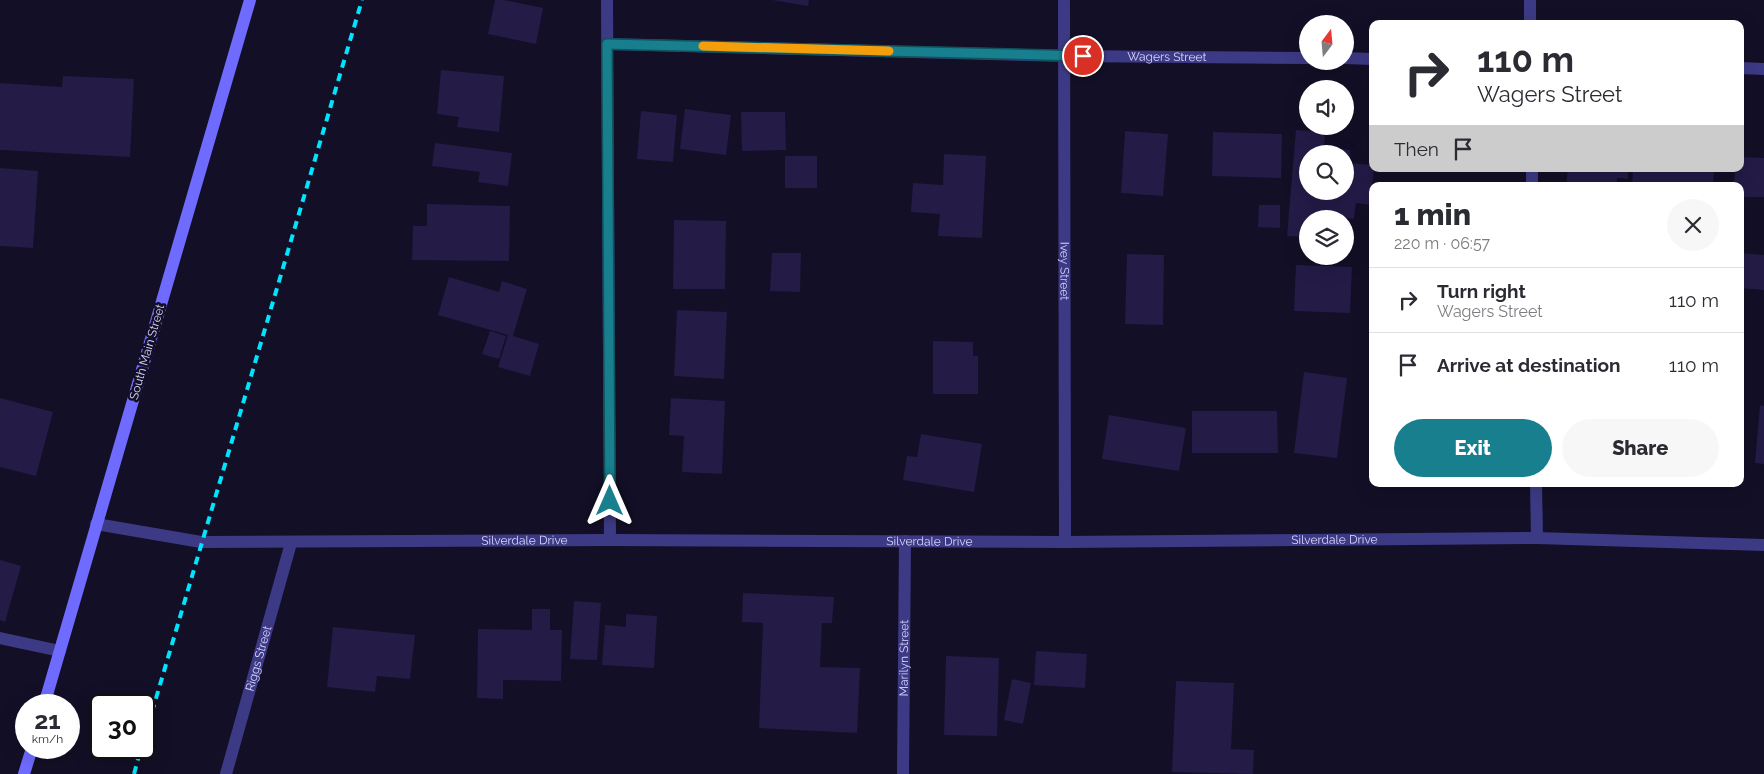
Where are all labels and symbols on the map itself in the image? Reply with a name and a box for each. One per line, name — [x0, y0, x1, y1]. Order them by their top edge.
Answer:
north arrow — [1299, 15, 1354, 70]
pin — [1062, 35, 1104, 77]
street label: Wagers Street — [1127, 50, 1207, 64]
street label: Ivey Street — [1057, 242, 1072, 300]
street label: South Main Street — [127, 303, 167, 401]
position arrow — [583, 474, 635, 526]
street label: Silverdale Drive — [1291, 532, 1378, 547]
street label: Silverdale Drive — [481, 533, 568, 548]
street label: Silverdale Drive — [886, 534, 973, 549]
street label: Marilyn Street — [897, 620, 911, 696]
street label: Riggs Street — [243, 624, 274, 693]
speed limit sign: 30 — [90, 694, 155, 759]

